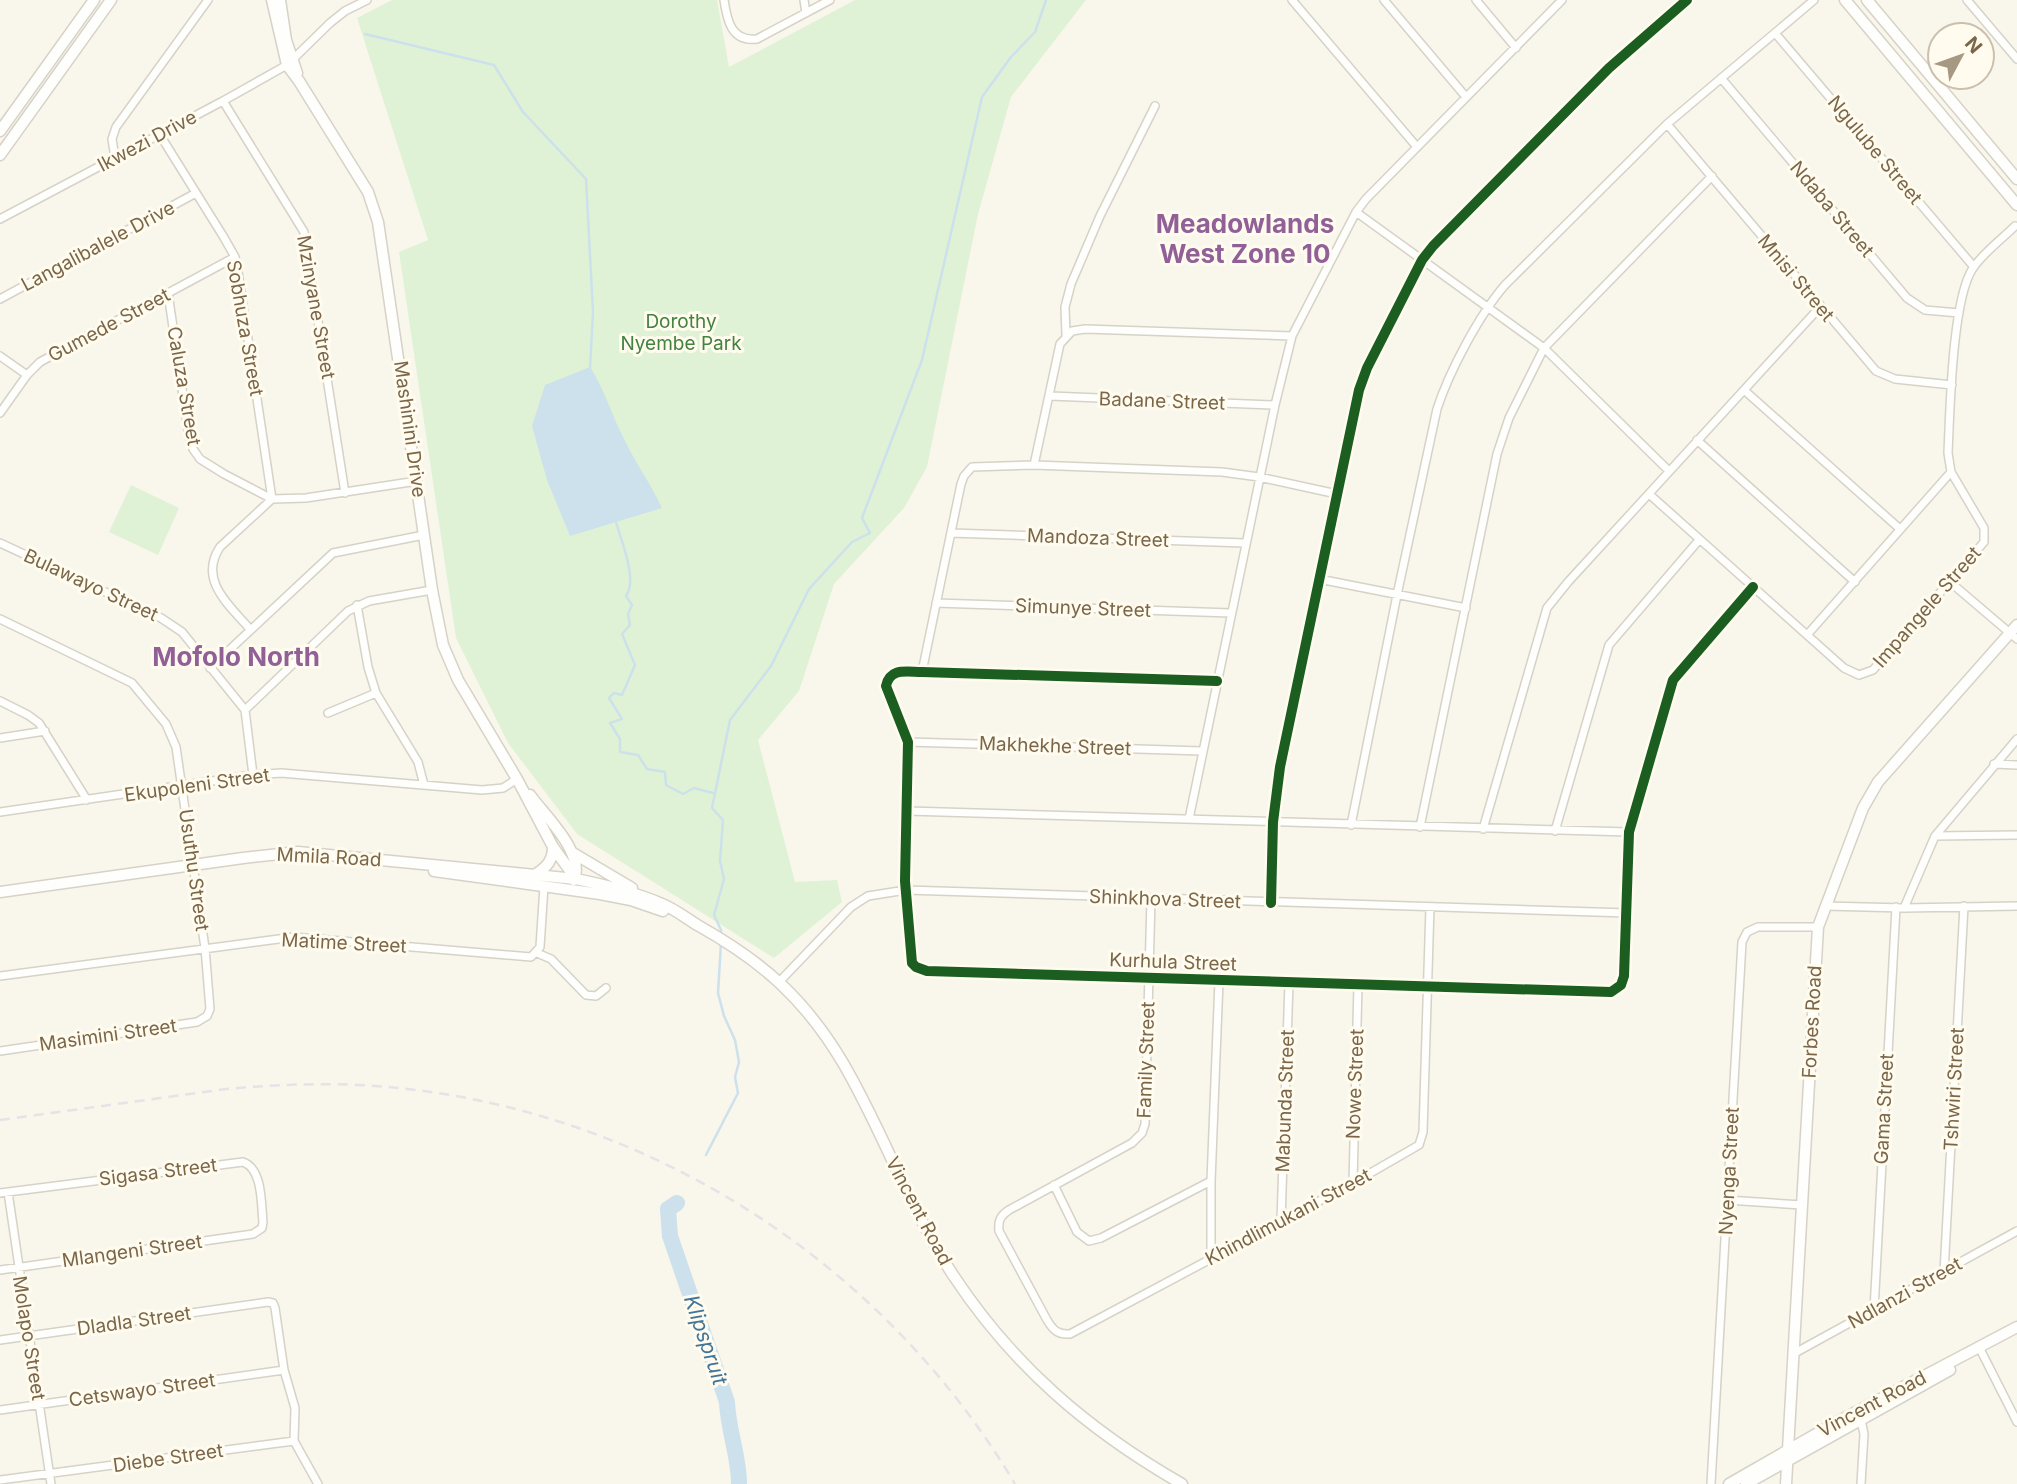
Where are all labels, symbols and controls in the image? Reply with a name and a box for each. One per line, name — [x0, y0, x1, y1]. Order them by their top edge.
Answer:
north arrow — [1926, 21, 1996, 91]
text: N — [1960, 32, 1987, 58]
street label: Ngulube Street — [1823, 91, 1927, 209]
street label: Ikwezi Drive — [93, 105, 201, 177]
street label: Ndaba Street — [1785, 156, 1879, 262]
street label: Langalibalele Drive — [17, 196, 179, 296]
district label: Meadowlands West Zone 10 — [1156, 208, 1334, 269]
street label: Mnisi Street — [1753, 230, 1839, 326]
street label: Mzinyane Street — [292, 233, 340, 381]
street label: Sobhuza Street — [222, 258, 268, 398]
street label: Gumede Street — [44, 283, 174, 367]
park label: Dorothy Nyembe Park — [620, 310, 742, 355]
street label: Caluza Street — [162, 325, 206, 447]
street label: Mashinini Drive — [389, 359, 431, 499]
street label: Badane Street — [1098, 387, 1226, 415]
street label: Mandoza Street — [1027, 524, 1169, 552]
street label: Impangele Street — [1868, 542, 1986, 672]
street label: Bulawayo Street — [20, 544, 162, 626]
street label: Simunye Street — [1015, 594, 1151, 622]
district label: Mofolo North — [152, 641, 320, 672]
street label: Makhekhe Street — [979, 732, 1131, 760]
street label: Ekupoleni Street — [123, 763, 271, 807]
street label: Usuthu Street — [174, 807, 214, 933]
street label: Mmila Road — [276, 843, 382, 871]
street label: Shinkhova Street — [1089, 885, 1241, 913]
street label: Matime Street — [281, 928, 407, 958]
street label: Kurhula Street — [1109, 948, 1237, 976]
street label: Forbes Road — [1798, 965, 1826, 1079]
street label: Family Street — [1132, 1001, 1160, 1119]
street label: Masimini Street — [38, 1014, 178, 1056]
street label: Tshwiri Street — [1939, 1027, 1969, 1151]
street label: Nowe Street — [1342, 1028, 1368, 1140]
street label: Mabunda Street — [1271, 1029, 1299, 1173]
street label: Gama Street — [1870, 1053, 1898, 1165]
street label: Nyenga Street — [1714, 1106, 1744, 1236]
street label: Sigasa Street — [98, 1153, 218, 1191]
street label: Vincent Road — [881, 1153, 957, 1269]
street label: Khindlimukani Street — [1201, 1164, 1375, 1270]
street label: Mlangeni Street — [60, 1230, 204, 1272]
street label: Ndlanzi Street — [1844, 1252, 1966, 1334]
street label: Molapo Street — [8, 1274, 50, 1402]
water label: Klipspruit — [679, 1292, 733, 1389]
street label: Dladla Street — [76, 1302, 192, 1340]
street label: Vincent Road — [1814, 1366, 1930, 1442]
street label: Cetswayo Street — [67, 1368, 217, 1412]
street label: Diebe Street — [111, 1439, 225, 1477]

